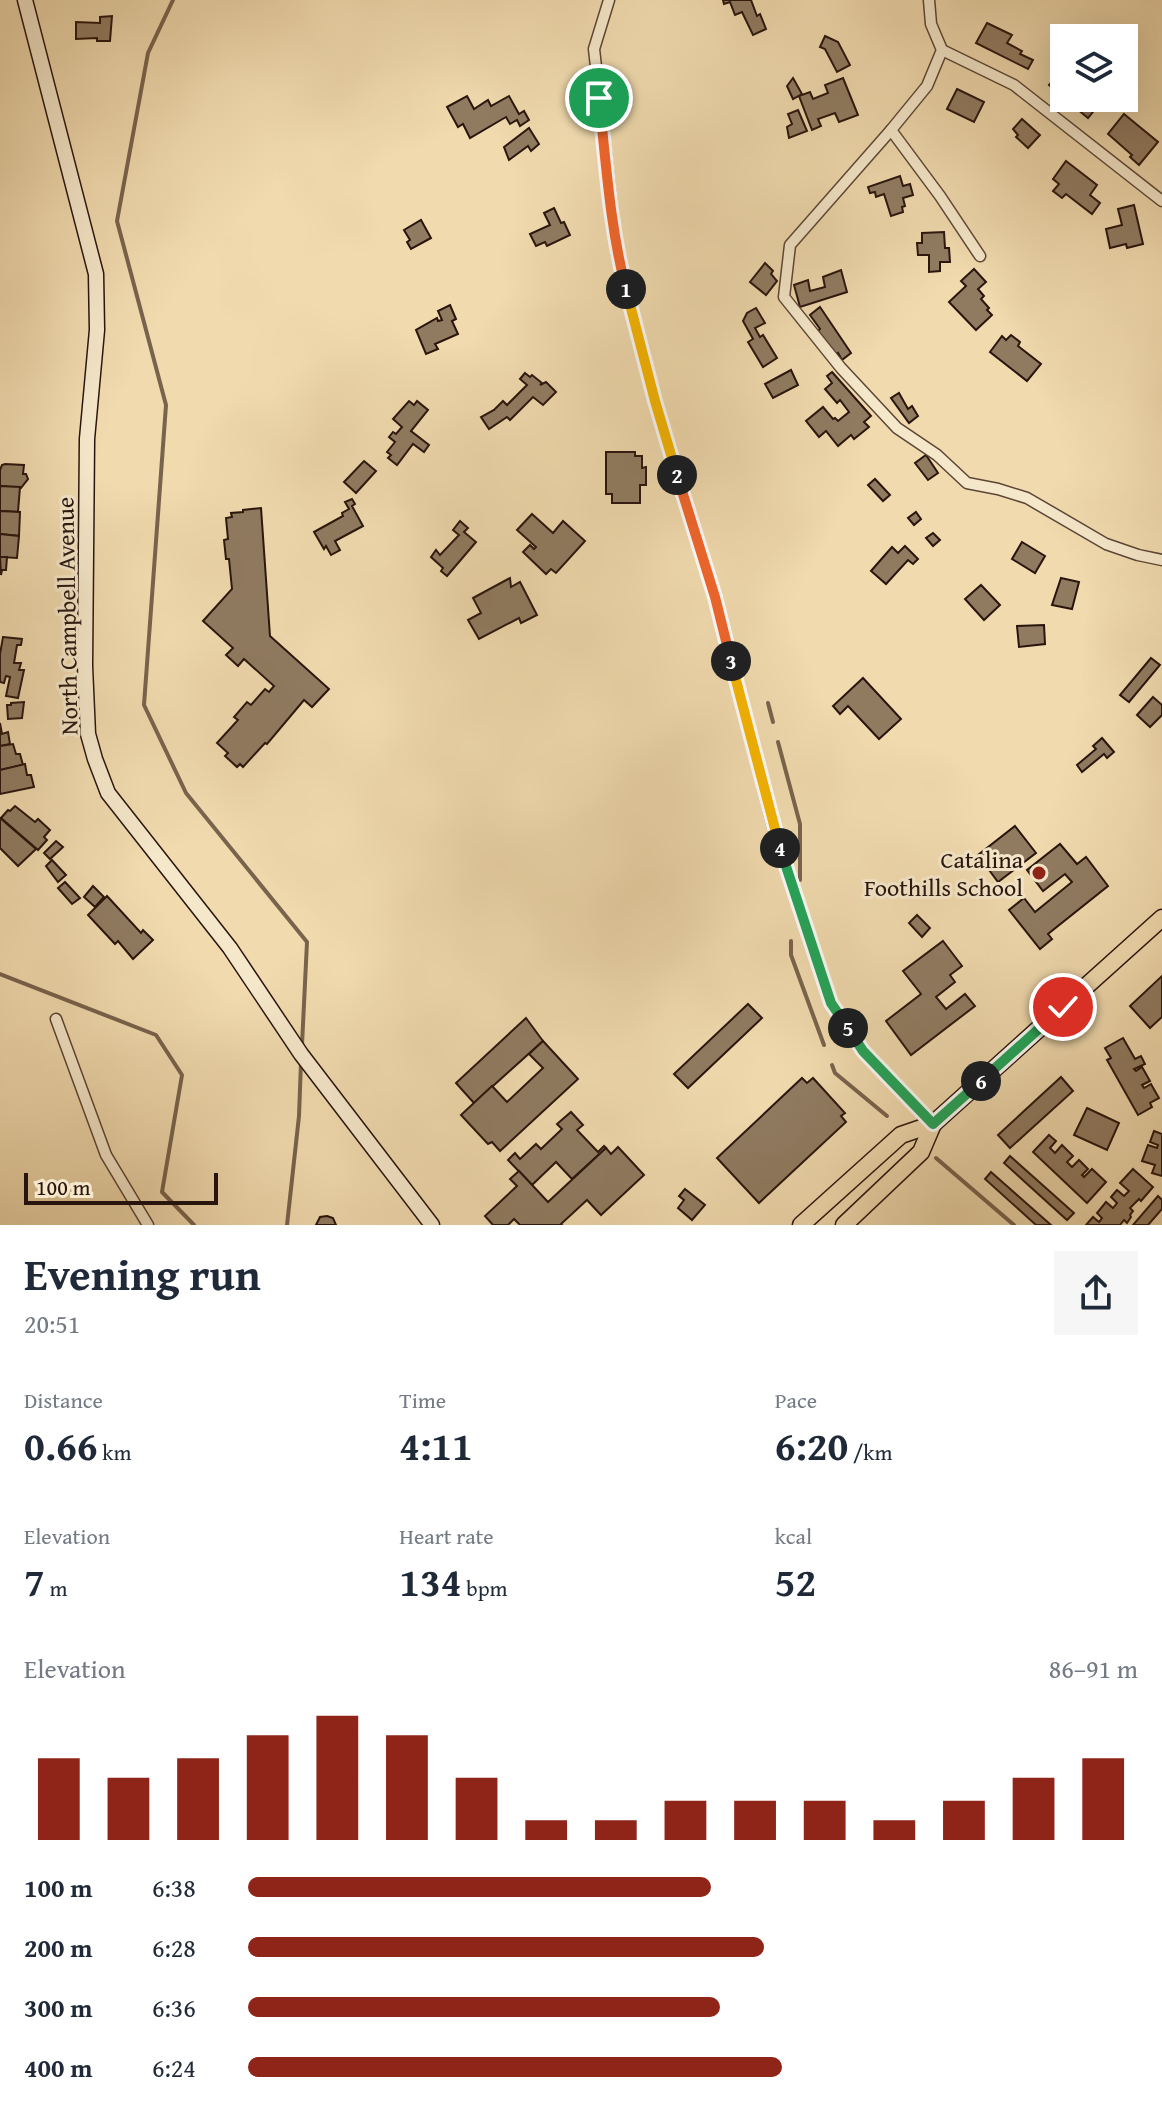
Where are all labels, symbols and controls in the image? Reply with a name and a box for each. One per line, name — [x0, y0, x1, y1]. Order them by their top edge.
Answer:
map controls — [1050, 24, 1138, 112]
button: layers — [1050, 24, 1138, 112]
pin — [565, 64, 633, 132]
icon: arrive — [577, 76, 621, 120]
pin: 1 — [606, 269, 646, 309]
text: 1 — [620, 273, 632, 305]
pin: 2 — [657, 455, 697, 495]
text: 2 — [671, 459, 683, 491]
street label: North Campbell Avenue — [47, 497, 87, 735]
pin: 3 — [711, 641, 751, 681]
text: 3 — [725, 645, 737, 677]
pin: 4 — [760, 828, 800, 868]
text: 4 — [774, 832, 786, 864]
place label: Catalina Foothills School — [864, 842, 1024, 905]
marker: Catalina Foothills School — [1030, 864, 1048, 882]
pin — [1029, 973, 1097, 1041]
icon: check — [1041, 985, 1085, 1029]
pin: 5 — [828, 1008, 868, 1048]
text: 5 — [842, 1012, 854, 1044]
pin: 6 — [961, 1061, 1001, 1101]
text: 6 — [975, 1065, 987, 1097]
scale bar — [24, 1169, 218, 1205]
text: 100 m — [36, 1171, 91, 1203]
text: Evening run — [24, 1242, 261, 1306]
button: share — [1054, 1251, 1138, 1335]
text: 20:51 — [24, 1304, 80, 1343]
text: Distance — [24, 1384, 103, 1416]
text: Time — [399, 1384, 446, 1416]
text: Pace — [775, 1384, 817, 1416]
text: 0.66 — [24, 1416, 97, 1475]
text: 4:11 — [399, 1416, 473, 1475]
text: 6:20 — [775, 1416, 848, 1475]
text: km — [97, 1436, 131, 1468]
text: /km — [848, 1436, 893, 1468]
text: Elevation — [24, 1520, 110, 1552]
text: Heart rate — [399, 1520, 494, 1552]
text: kcal — [775, 1520, 812, 1552]
text: 7 — [24, 1552, 45, 1611]
text: 134 — [399, 1552, 462, 1611]
text: 52 — [775, 1552, 816, 1611]
text: m — [45, 1572, 68, 1604]
text: bpm — [462, 1572, 508, 1604]
text: Elevation — [24, 1649, 126, 1688]
text: 86–91 m — [1049, 1649, 1138, 1688]
text: 100 m — [24, 1868, 92, 1907]
text: 6:38 — [152, 1868, 196, 1907]
text: 200 m — [24, 1928, 92, 1967]
text: 6:28 — [152, 1928, 196, 1967]
text: 300 m — [24, 1988, 92, 2027]
text: 6:36 — [152, 1988, 196, 2027]
text: 400 m — [24, 2048, 92, 2087]
text: 6:24 — [152, 2048, 196, 2087]

